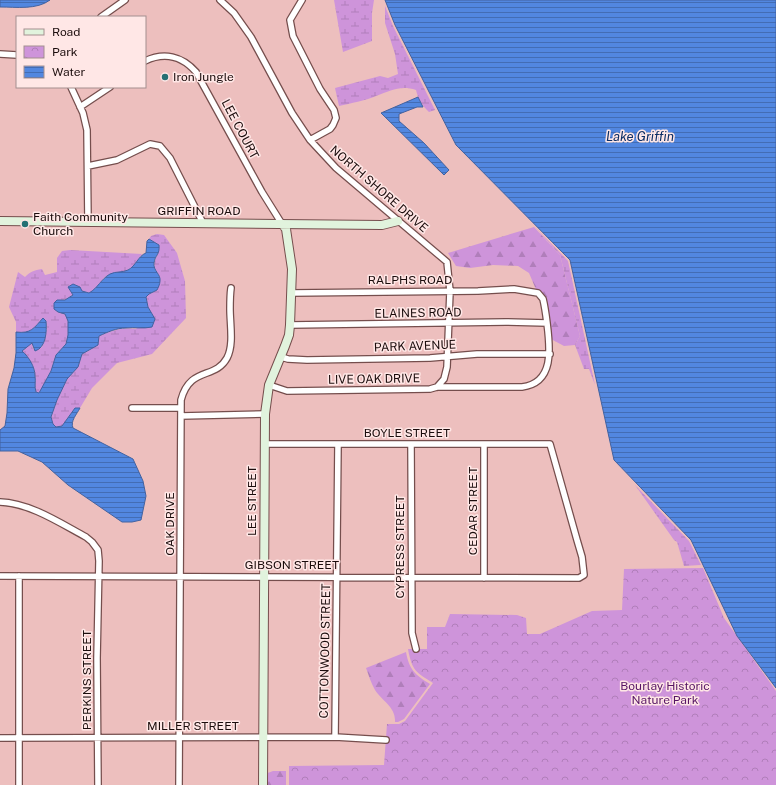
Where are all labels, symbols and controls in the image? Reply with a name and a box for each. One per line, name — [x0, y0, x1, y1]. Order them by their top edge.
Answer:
legend — [16, 16, 146, 88]
text: Road — [52, 25, 80, 39]
text: Park — [52, 45, 78, 59]
text: Water — [52, 65, 86, 79]
place label: Iron Jungle — [173, 70, 234, 84]
marker: Iron Jungle — [160, 72, 170, 82]
street label: LEE COURT — [219, 97, 261, 161]
water label: Lake Griffin — [606, 129, 674, 144]
street label: NORTH SHORE DRIVE — [327, 143, 431, 235]
street label: GRIFFIN ROAD — [157, 204, 241, 218]
place label: Faith Community Church — [33, 210, 129, 238]
marker: Faith Community Church — [20, 219, 30, 229]
street label: RALPHS ROAD — [368, 273, 452, 287]
street label: ELAINES ROAD — [374, 305, 462, 321]
street label: PARK AVENUE — [374, 338, 456, 354]
street label: LIVE OAK DRIVE — [328, 371, 420, 387]
street label: BOYLE STREET — [364, 426, 450, 440]
street label: LEE STREET — [245, 466, 259, 536]
street label: CEDAR STREET — [466, 467, 480, 555]
street label: OAK DRIVE — [163, 492, 177, 556]
street label: CYPRESS STREET — [393, 495, 407, 599]
street label: GIBSON STREET — [245, 558, 339, 572]
street label: COTTONWOOD STREET — [317, 583, 333, 719]
street label: PERKINS STREET — [80, 630, 94, 730]
park label: Bourlay Historic Nature Park — [620, 679, 710, 707]
street label: MILLER STREET — [147, 719, 239, 733]

